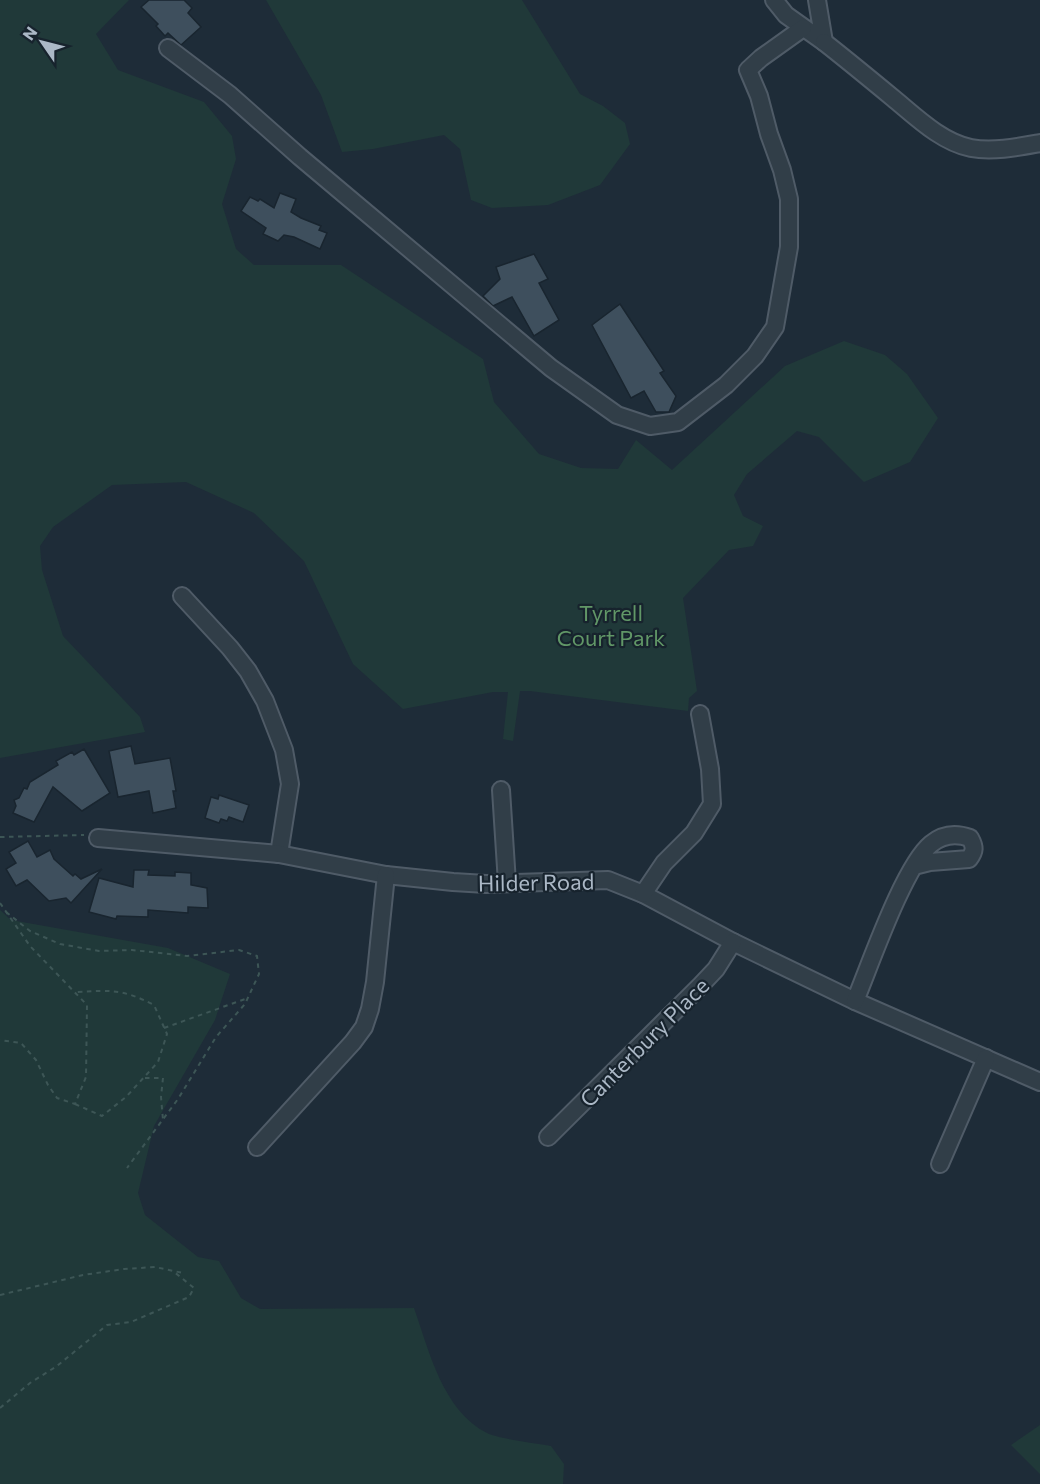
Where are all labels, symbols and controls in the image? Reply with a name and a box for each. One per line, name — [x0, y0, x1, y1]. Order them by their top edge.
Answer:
north arrow — [12, 12, 72, 72]
text: N — [18, 23, 41, 43]
park label: Tyrrell Court Park — [557, 599, 665, 651]
street label: Hilder Road — [478, 867, 594, 897]
street label: Canterbury Place — [574, 972, 714, 1112]

